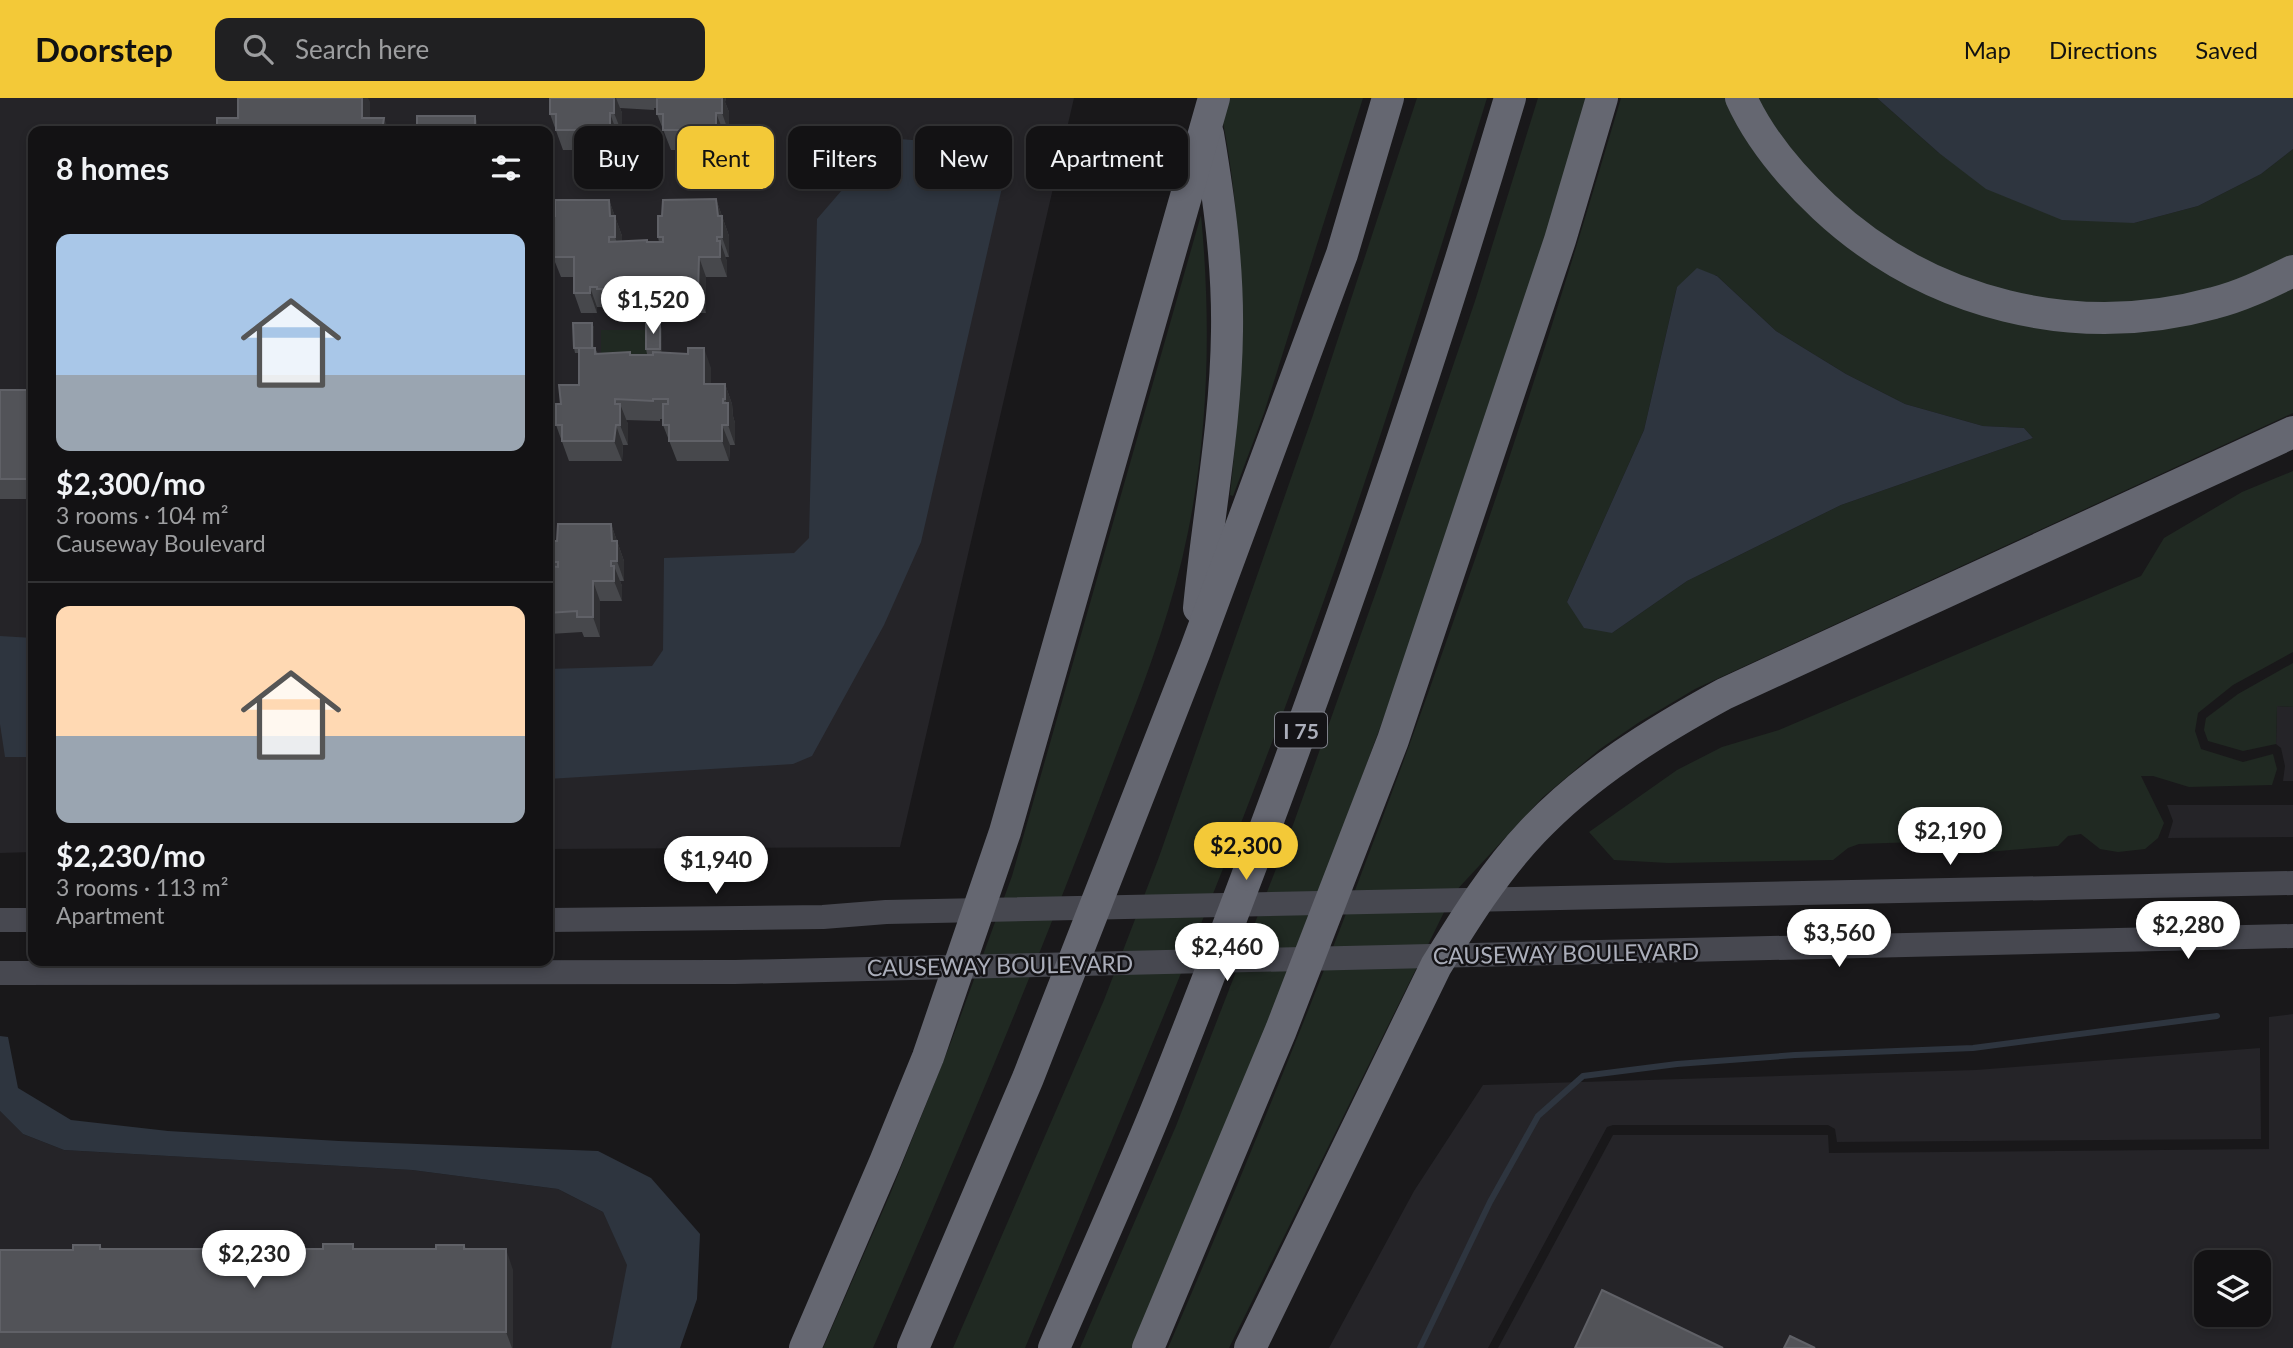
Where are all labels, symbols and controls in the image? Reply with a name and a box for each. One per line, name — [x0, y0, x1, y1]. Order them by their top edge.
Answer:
search box — [215, 18, 705, 81]
text: Doorstep — [35, 29, 173, 69]
icon: search — [239, 30, 277, 68]
text: Search here — [295, 33, 429, 65]
text: Map — [1964, 35, 2011, 64]
text: Directions — [2049, 35, 2157, 64]
text: Saved — [2195, 35, 2258, 64]
chip: Buy — [574, 126, 663, 189]
chip: Rent — [677, 126, 774, 189]
chip: Filters — [788, 126, 901, 189]
chip: New — [915, 126, 1012, 189]
chip: Apartment — [1026, 126, 1188, 189]
icon: filters — [487, 149, 525, 187]
text: 8 homes — [56, 150, 169, 186]
pin: $1,520 — [596, 276, 710, 336]
icon: home — [228, 280, 354, 406]
text: $1,520 — [617, 285, 689, 313]
text: $2,300/mo — [56, 465, 205, 501]
text: 3 rooms · 104 m² — [56, 501, 228, 529]
text: Causeway Boulevard — [56, 529, 266, 557]
icon: home — [228, 652, 354, 778]
road number: I 75 — [1275, 712, 1327, 748]
pin: $2,190 — [1893, 808, 2007, 867]
text: $2,190 — [1914, 816, 1986, 844]
pin: $2,300 — [1189, 822, 1303, 882]
text: $2,300 — [1210, 831, 1282, 859]
pin: $1,940 — [659, 836, 773, 896]
text: $2,230/mo — [56, 837, 205, 873]
text: $1,940 — [680, 845, 752, 873]
text: 3 rooms · 113 m² — [56, 873, 228, 901]
text: Apartment — [56, 901, 164, 929]
pin: $2,280 — [2131, 902, 2245, 961]
pin: $3,560 — [1782, 910, 1896, 969]
text: $2,280 — [2152, 910, 2224, 938]
text: $3,560 — [1803, 918, 1875, 946]
pin: $2,460 — [1170, 924, 1284, 983]
text: $2,460 — [1191, 932, 1263, 960]
street label: CAUSEWAY BOULEVARD — [1433, 937, 1699, 969]
street label: CAUSEWAY BOULEVARD — [867, 949, 1133, 981]
pin: $2,230 — [197, 1230, 311, 1290]
text: $2,230 — [218, 1239, 290, 1267]
map controls — [2194, 1250, 2271, 1327]
button: layers — [2194, 1250, 2271, 1327]

